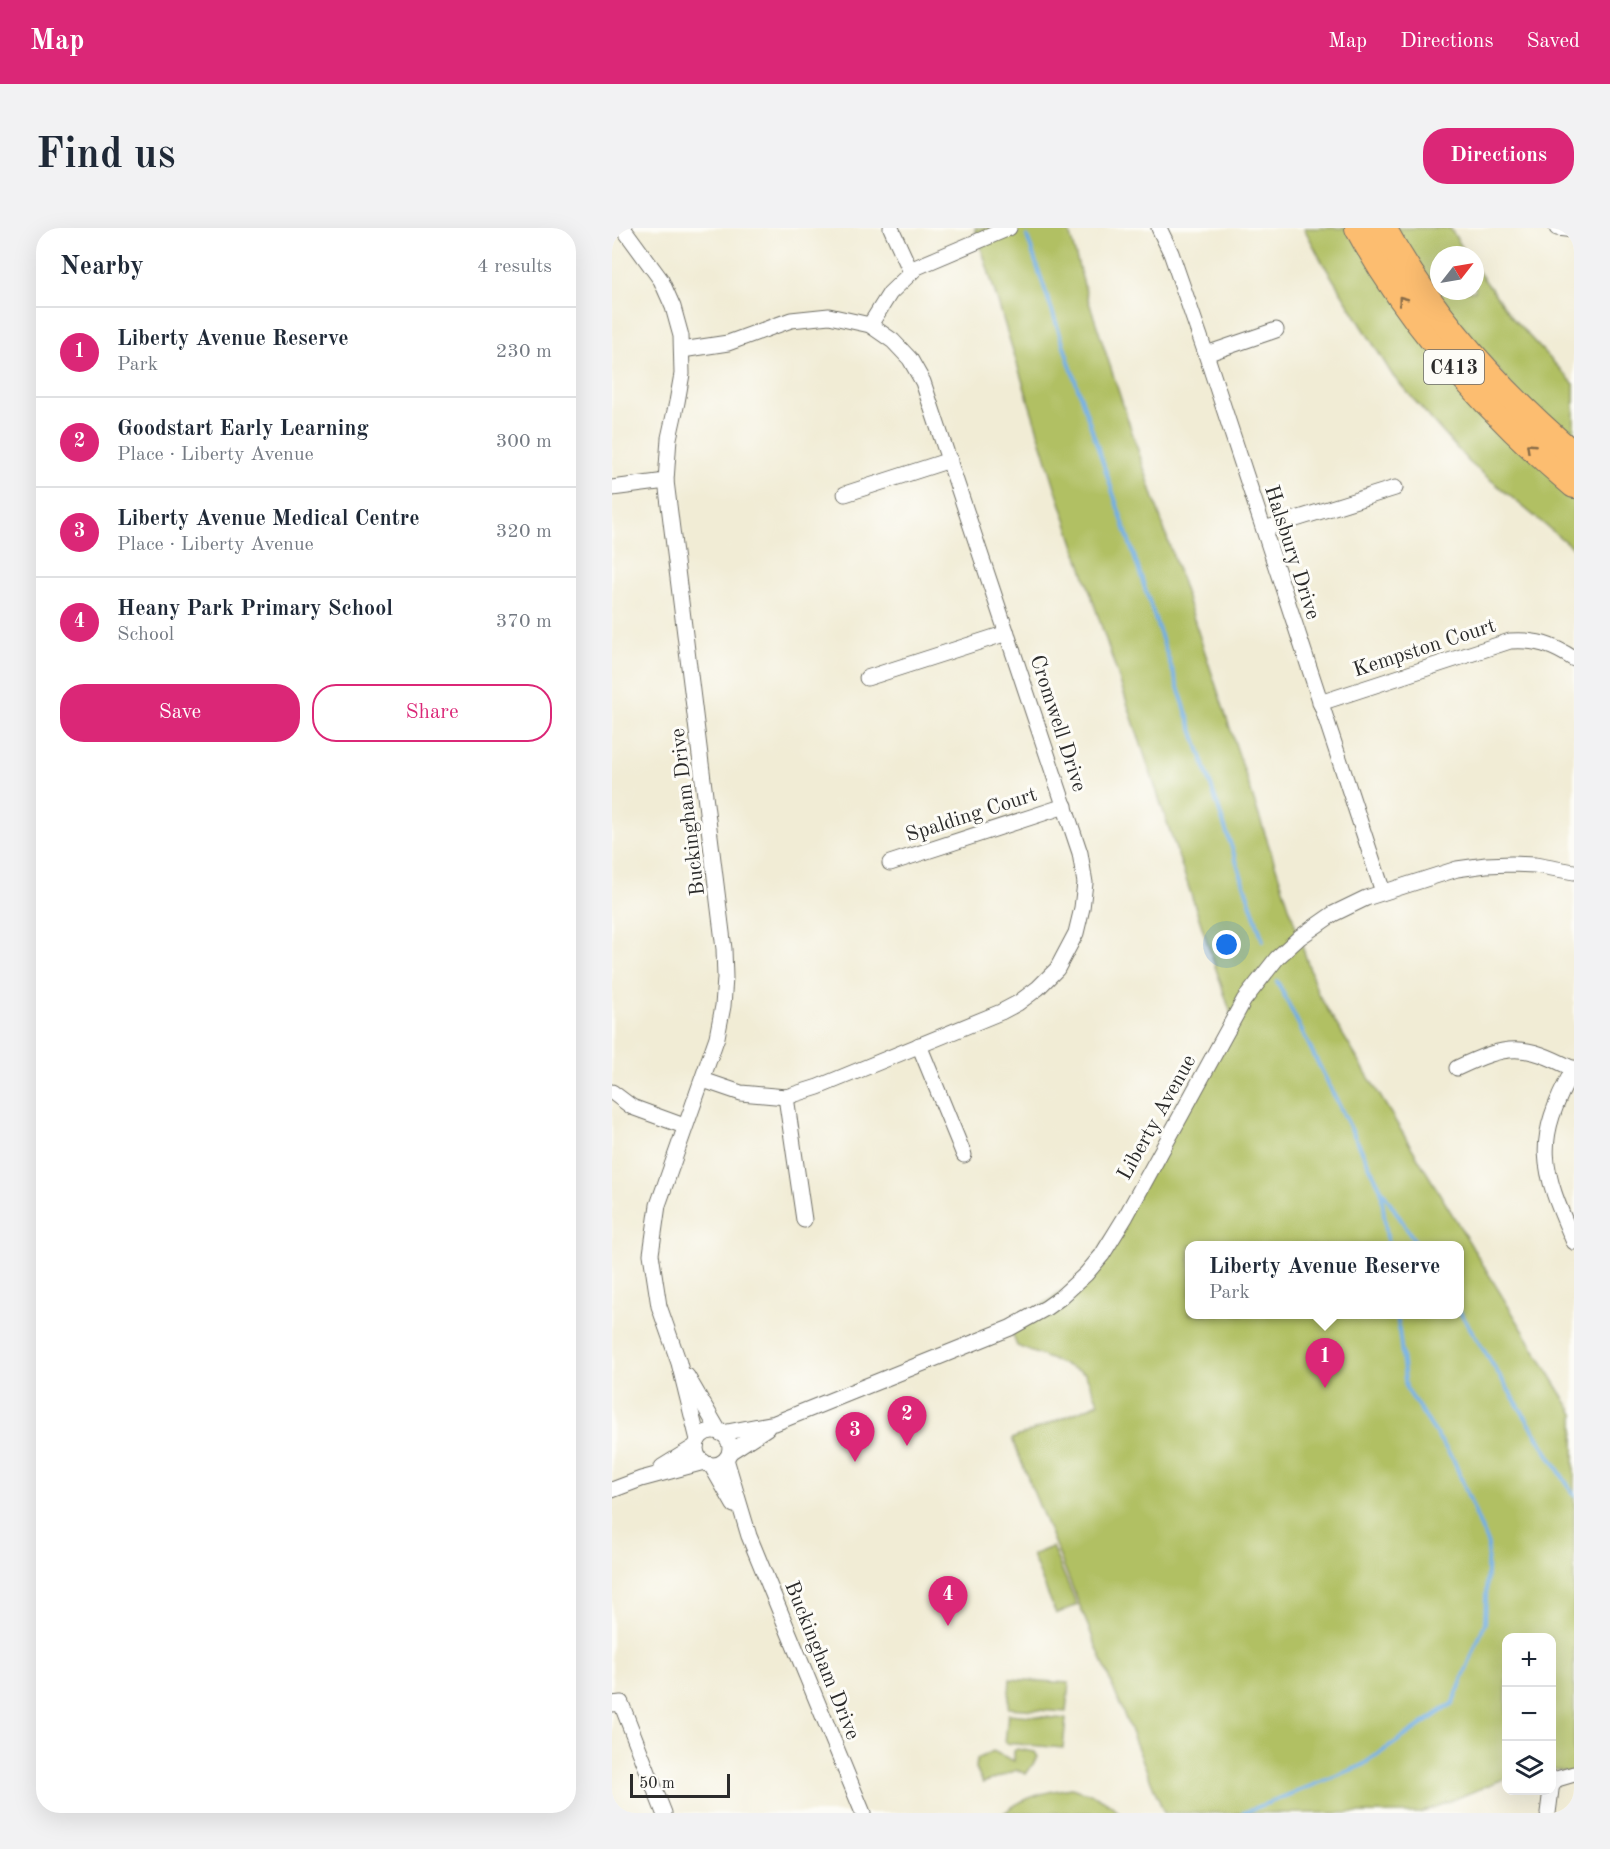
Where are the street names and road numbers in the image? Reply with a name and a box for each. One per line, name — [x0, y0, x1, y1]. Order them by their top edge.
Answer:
road number: C413 — [1424, 350, 1484, 384]
street label: Halsbury Drive — [1260, 483, 1323, 622]
street label: Kempston Court — [1350, 615, 1498, 681]
street label: Cromwell Drive — [1026, 653, 1090, 794]
street label: Buckingham Drive — [668, 727, 709, 897]
street label: Spalding Court — [903, 784, 1040, 847]
street label: Liberty Avenue — [1114, 1051, 1200, 1184]
street label: Buckingham Drive — [780, 1578, 863, 1743]

